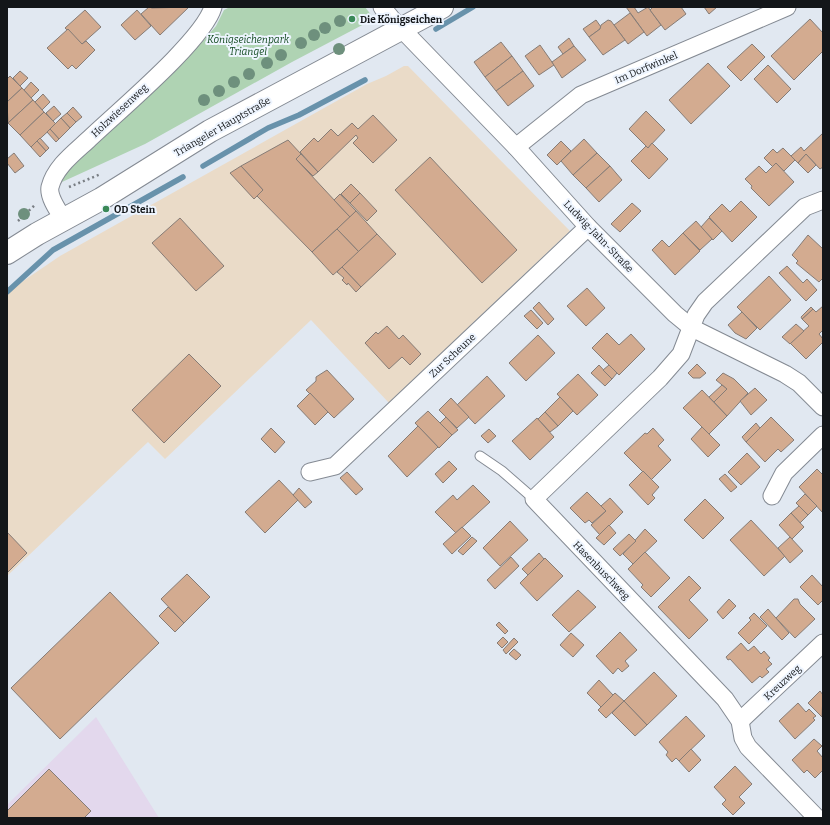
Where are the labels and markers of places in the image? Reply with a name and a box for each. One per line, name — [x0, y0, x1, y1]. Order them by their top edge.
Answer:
marker: Die Königseichen — [347, 14, 357, 24]
place label: Die Königseichen — [360, 14, 443, 26]
marker: OD Stein — [101, 204, 111, 214]
place label: OD Stein — [114, 204, 156, 216]

